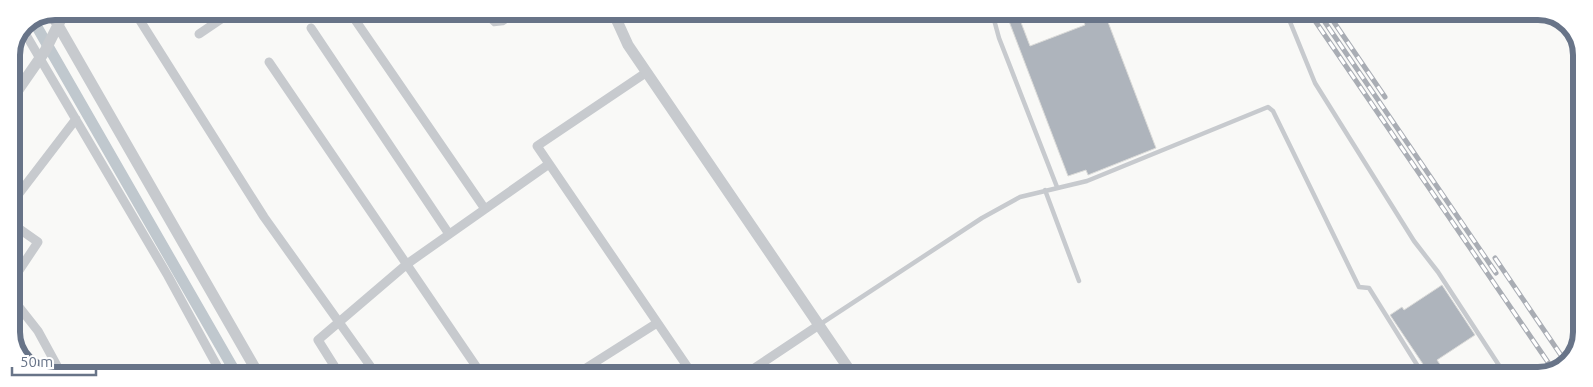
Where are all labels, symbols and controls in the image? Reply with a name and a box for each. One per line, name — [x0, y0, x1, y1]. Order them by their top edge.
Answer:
scale bar — [12, 344, 96, 376]
text: 50 m — [20, 353, 53, 370]

